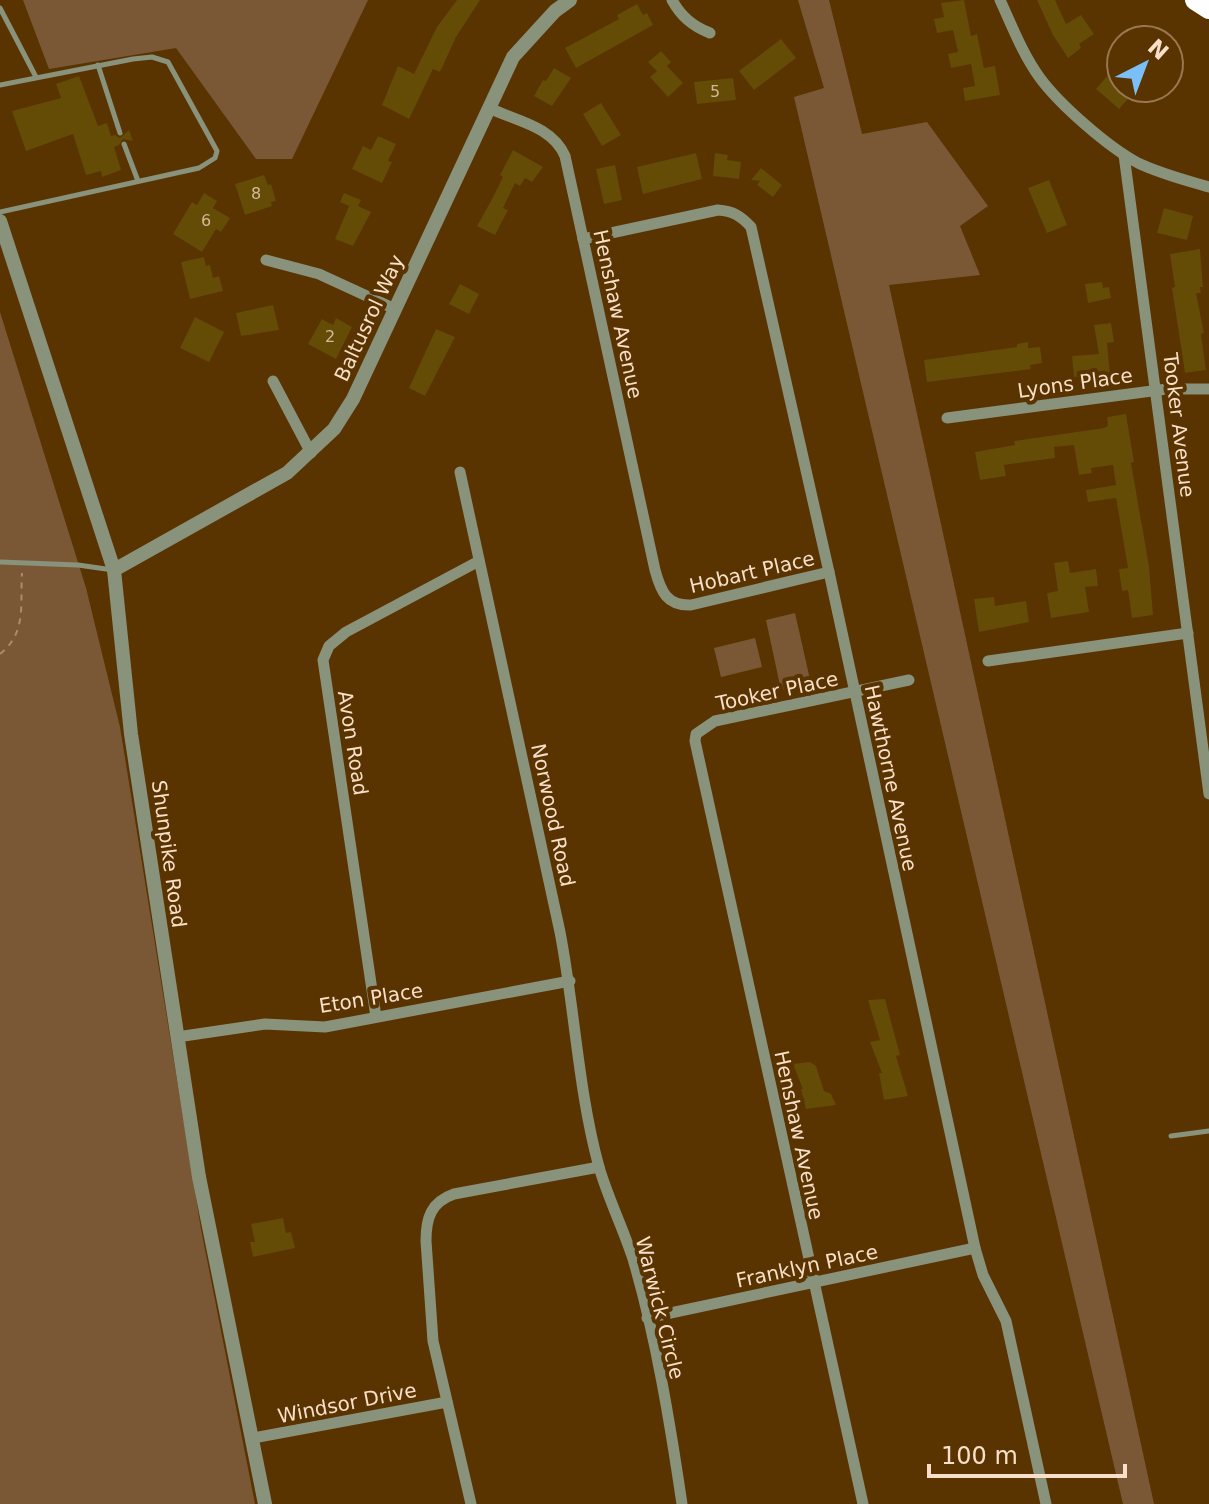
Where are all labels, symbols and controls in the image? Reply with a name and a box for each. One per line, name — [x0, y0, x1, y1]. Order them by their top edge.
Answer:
north arrow — [1105, 24, 1185, 104]
text: N — [1143, 34, 1173, 65]
house number: 5 — [710, 82, 720, 101]
house number: 8 — [251, 184, 261, 203]
house number: 6 — [201, 211, 211, 230]
street label: Henshaw Avenue — [588, 227, 648, 401]
street label: Baltusrol Way — [329, 251, 409, 385]
house number: 2 — [325, 327, 335, 346]
street label: Tooker Avenue — [1158, 350, 1200, 499]
street label: Lyons Place — [1016, 363, 1134, 403]
street label: Hobart Place — [687, 546, 817, 598]
street label: Tooker Place — [713, 666, 840, 716]
street label: Hawthorne Avenue — [860, 683, 922, 873]
street label: Avon Road — [333, 689, 373, 797]
street label: Norwood Road — [526, 741, 580, 889]
street label: Shunpike Road — [147, 779, 191, 929]
street label: Eton Place — [317, 978, 425, 1018]
street label: Henshaw Avenue — [769, 1048, 829, 1222]
street label: Warwick Circle — [631, 1234, 689, 1382]
street label: Franklyn Place — [734, 1239, 880, 1293]
street label: Windsor Drive — [276, 1378, 418, 1428]
scale bar — [929, 1428, 1125, 1478]
text: 100 m — [941, 1442, 1018, 1470]

